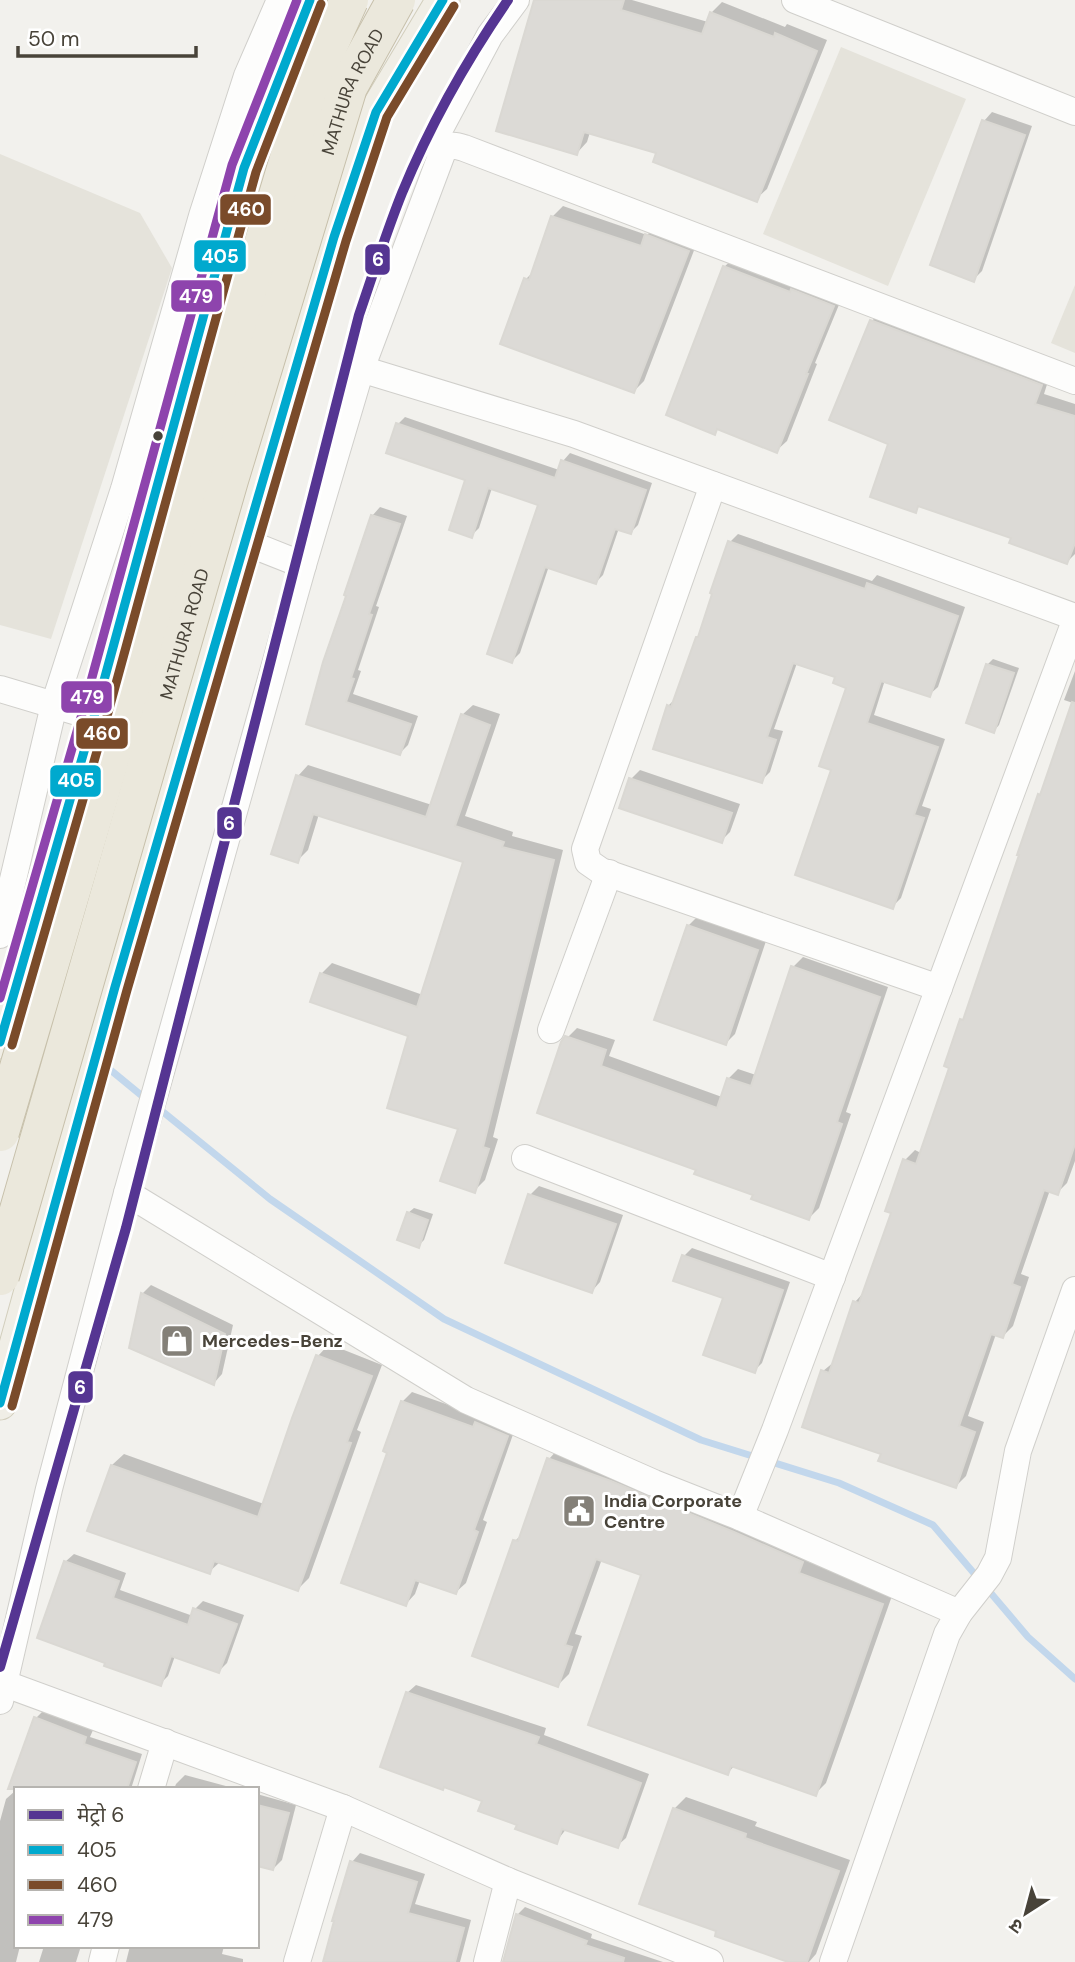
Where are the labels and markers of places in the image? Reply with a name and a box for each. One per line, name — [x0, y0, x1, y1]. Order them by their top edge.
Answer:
unlabelled marker — [151, 429, 165, 443]
shop icon: Mercedes-Benz — [158, 1322, 196, 1360]
place label: Mercedes-Benz — [202, 1329, 343, 1353]
place label: India Corporate Centre — [604, 1489, 742, 1534]
public building icon: India Corporate Centre — [560, 1492, 598, 1530]

